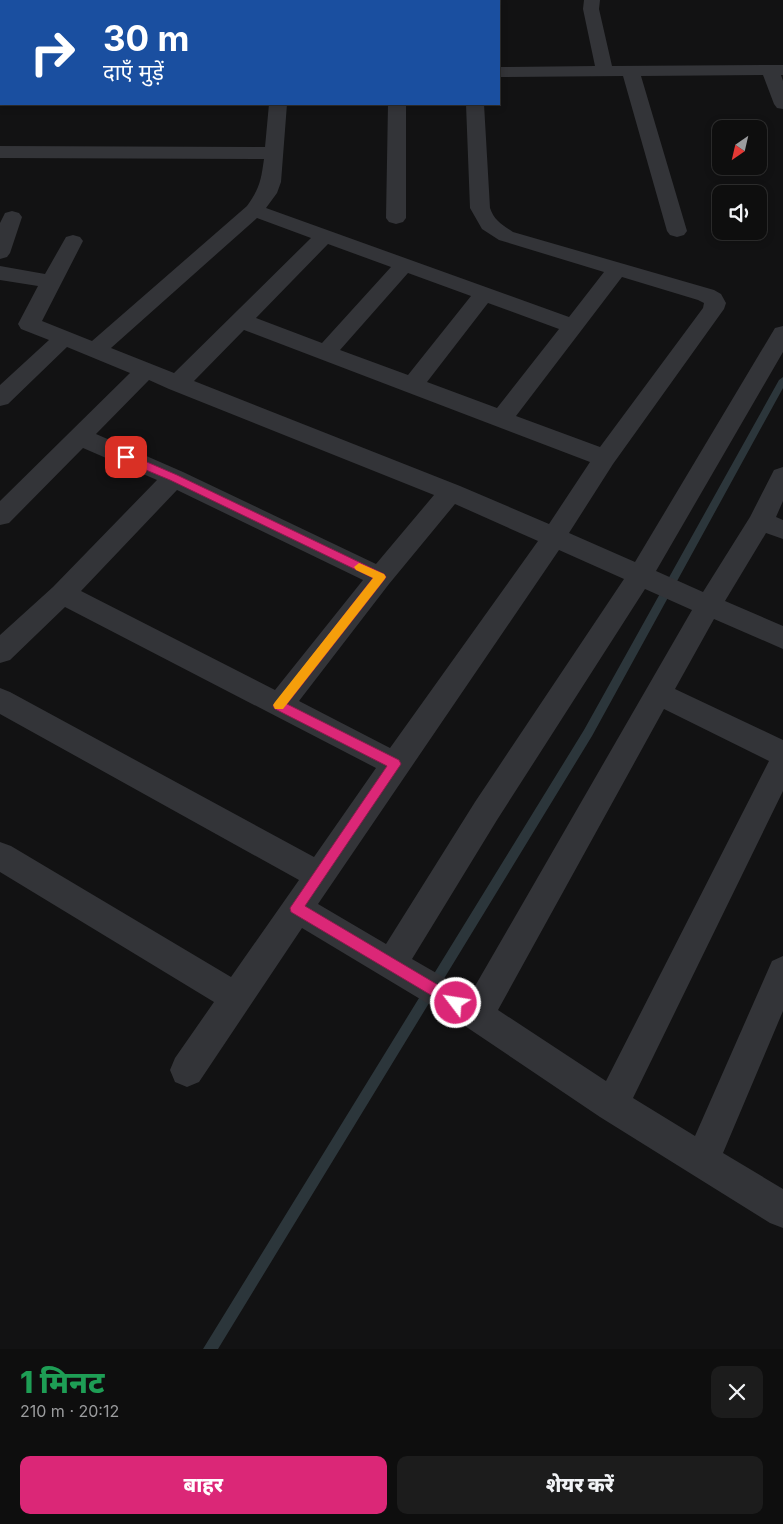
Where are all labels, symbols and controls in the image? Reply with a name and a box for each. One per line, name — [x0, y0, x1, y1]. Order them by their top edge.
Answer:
text: 30 m — [103, 17, 189, 59]
icon: right — [20, 20, 85, 85]
text: दाएँ मुड़ें — [103, 59, 164, 85]
north arrow — [712, 120, 768, 175]
map controls — [712, 120, 767, 240]
button: sound — [712, 185, 767, 240]
pin — [105, 436, 147, 478]
icon: arrive — [112, 443, 140, 471]
position arrow — [429, 976, 481, 1028]
text: 1 मिनट — [20, 1364, 104, 1400]
button: close — [711, 1366, 763, 1418]
text: 210 m · 20:12 — [20, 1401, 119, 1421]
button: बाहर — [20, 1456, 387, 1514]
button: शेयर करें — [397, 1456, 763, 1514]

